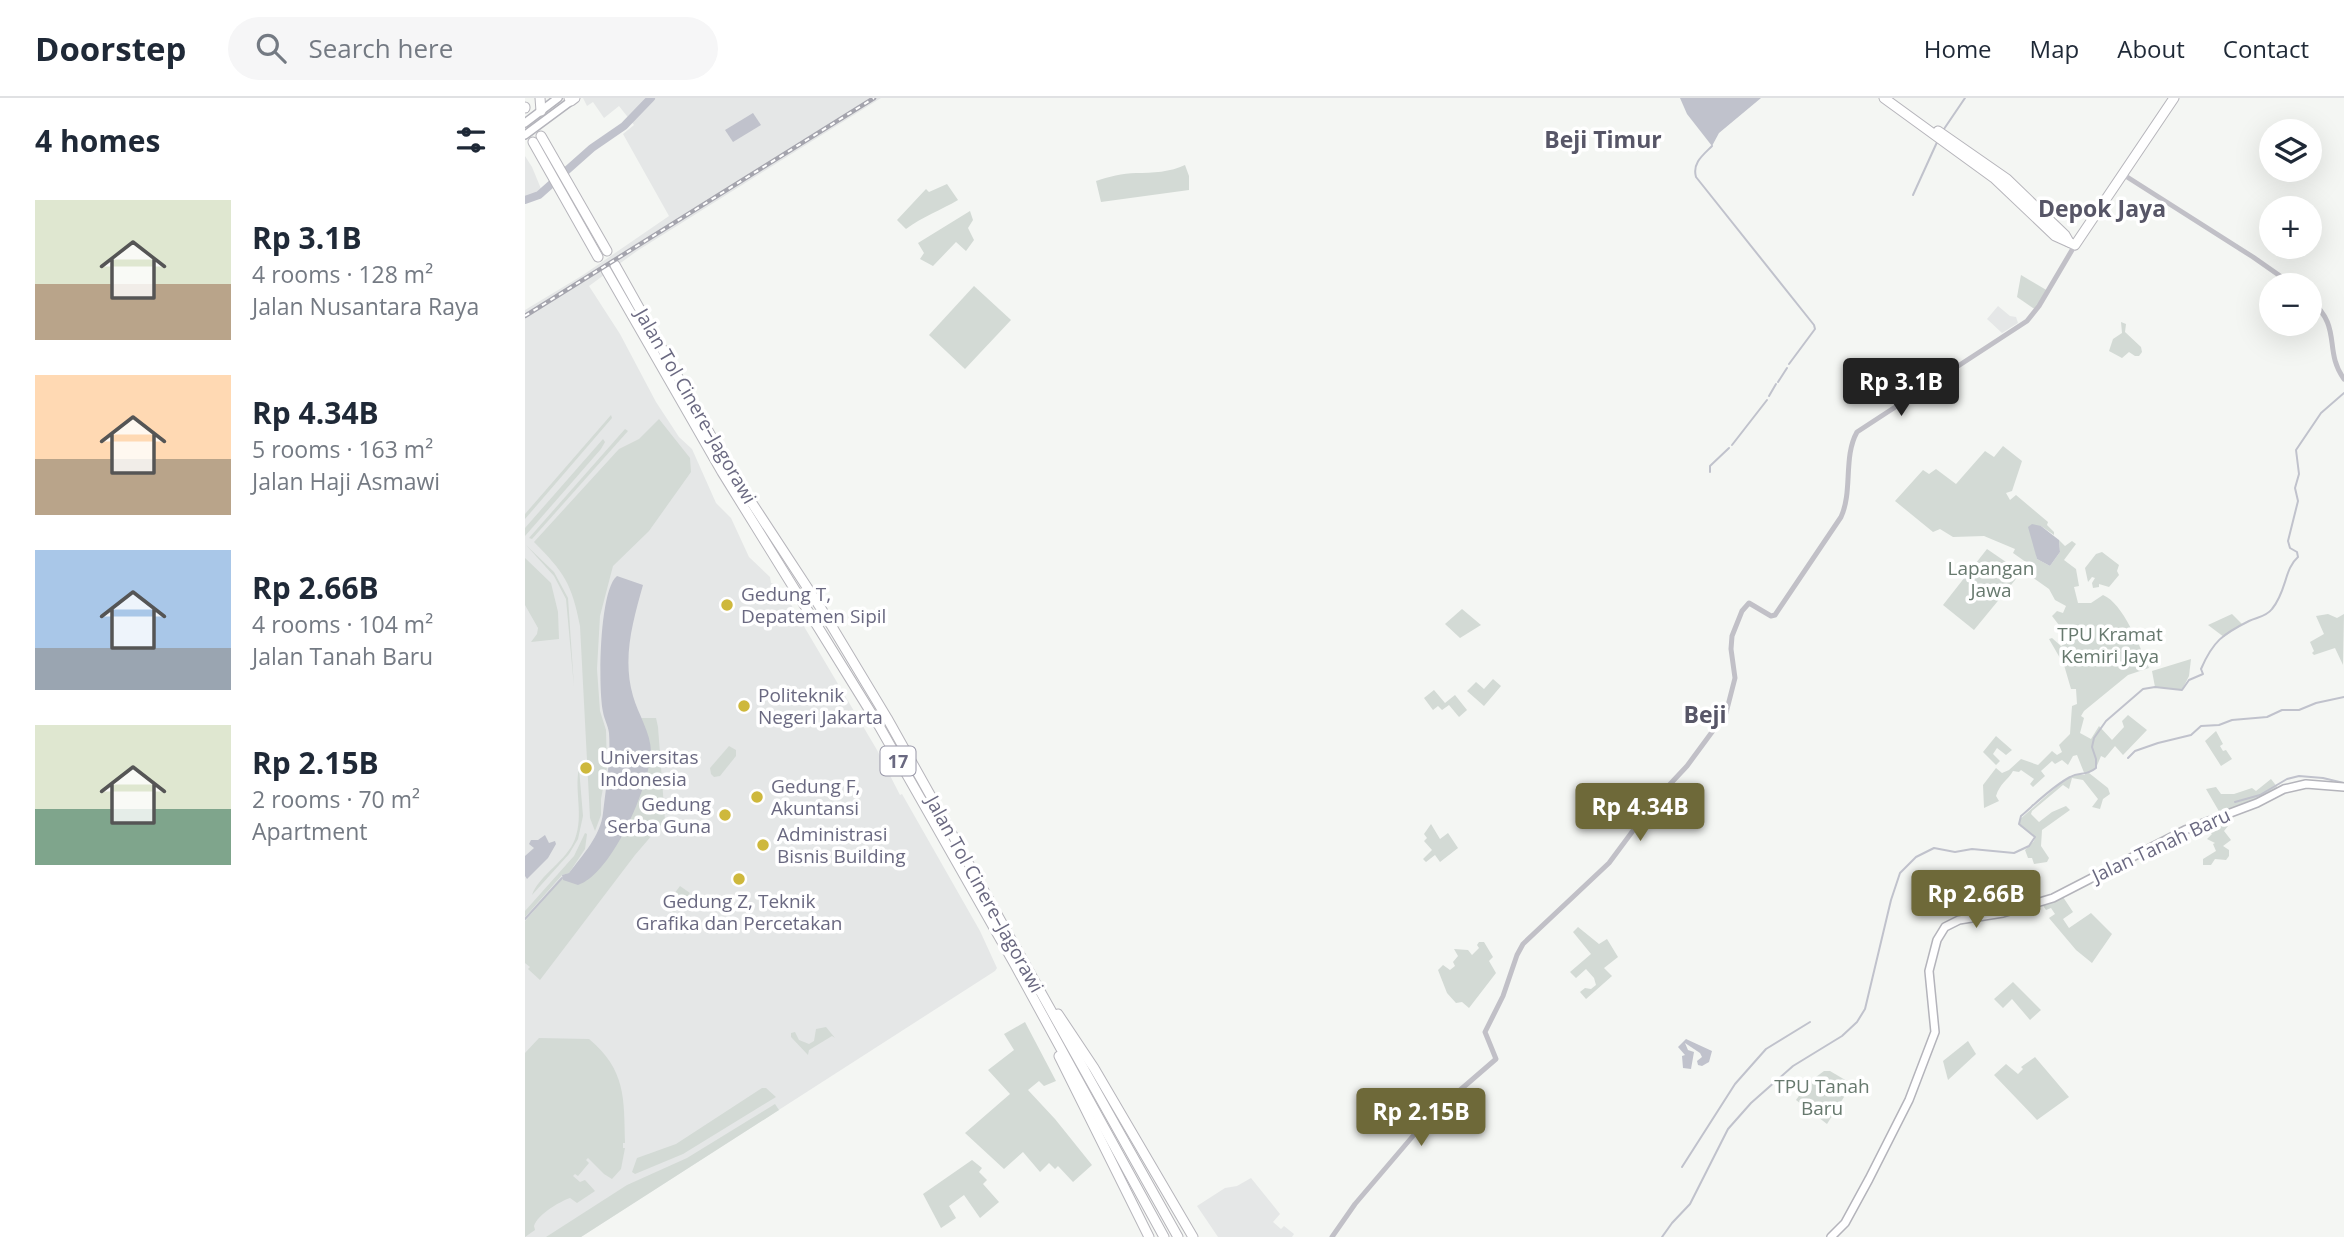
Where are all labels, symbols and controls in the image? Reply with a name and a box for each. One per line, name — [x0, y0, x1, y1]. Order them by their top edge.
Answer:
search box — [228, 17, 718, 80]
text: Doorstep — [35, 26, 186, 71]
icon: search — [252, 29, 290, 67]
text: Search here — [308, 30, 453, 66]
text: Home — [1924, 32, 1992, 65]
text: Map — [2030, 32, 2079, 65]
text: About — [2117, 32, 2185, 65]
text: Contact — [2223, 32, 2309, 65]
map controls — [2259, 119, 2322, 336]
button: layers — [2259, 119, 2322, 182]
text: 4 homes — [35, 120, 160, 161]
icon: filters — [452, 121, 490, 159]
district label: Beji Timur — [1544, 123, 1662, 155]
district label: Depok Jaya — [2038, 192, 2166, 224]
button: + — [2259, 196, 2322, 259]
text: Rp 3.1B — [252, 217, 362, 258]
icon: home — [91, 228, 175, 312]
text: 4 rooms · 128 m² — [252, 258, 433, 290]
button: − — [2259, 273, 2322, 336]
text: Jalan Nusantara Raya — [252, 290, 479, 322]
street label: Jalan Tol Cinere–Jagorawi — [628, 302, 763, 508]
pin: Rp 3.1B — [1836, 358, 1966, 418]
text: Rp 3.1B — [1859, 365, 1943, 397]
text: Rp 4.34B — [252, 392, 379, 433]
icon: home — [91, 403, 175, 487]
text: 5 rooms · 163 m² — [252, 433, 433, 465]
text: Jalan Haji Asmawi — [252, 465, 440, 497]
park label: Lapangan Jawa — [1948, 555, 2034, 603]
text: Rp 2.66B — [252, 567, 379, 608]
icon: home — [91, 578, 175, 662]
place label: Gedung T, Depatemen Sipil — [741, 581, 886, 629]
marker: Gedung T, Depatemen Sipil — [719, 597, 735, 613]
text: 4 rooms · 104 m² — [252, 608, 433, 640]
park label: TPU Kramat Kemiri Jaya — [2057, 621, 2163, 669]
text: Jalan Tanah Baru — [252, 640, 433, 672]
place label: Politeknik Negeri Jakarta — [758, 682, 883, 730]
marker: Politeknik Negeri Jakarta — [736, 698, 752, 714]
district label: Beji — [1683, 698, 1727, 730]
text: Rp 2.15B — [252, 742, 379, 783]
place label: Universitas Indonesia — [600, 744, 698, 792]
road number: 17 — [881, 746, 915, 776]
icon: home — [91, 753, 175, 837]
marker: Universitas Indonesia — [578, 760, 594, 776]
place label: Gedung F, Akuntansi — [771, 773, 860, 821]
text: 2 rooms · 70 m² — [252, 783, 420, 815]
pin: Rp 4.34B — [1568, 784, 1712, 843]
marker: Gedung F, Akuntansi — [749, 789, 765, 805]
street label: Jalan Tol Cinere–Jagorawi — [919, 789, 1050, 997]
text: Rp 4.34B — [1591, 790, 1689, 822]
place label: Gedung Serba Guna — [607, 791, 711, 839]
street label: Jalan Tanah Baru — [2086, 802, 2234, 889]
marker: Gedung Serba Guna — [717, 807, 733, 823]
text: Apartment — [252, 815, 368, 847]
place label: Administrasi Bisnis Building — [777, 821, 905, 869]
marker: Administrasi Bisnis Building — [755, 837, 771, 853]
pin: Rp 2.66B — [1904, 870, 2048, 930]
marker: Gedung Z, Teknik Grafika dan Percetakan — [731, 871, 747, 887]
text: Rp 2.66B — [1927, 877, 2025, 909]
place label: Gedung Z, Teknik Grafika dan Percetakan — [636, 888, 842, 936]
park label: TPU Tanah Baru — [1774, 1073, 1870, 1121]
pin: Rp 2.15B — [1349, 1088, 1493, 1148]
text: Rp 2.15B — [1372, 1095, 1470, 1127]

